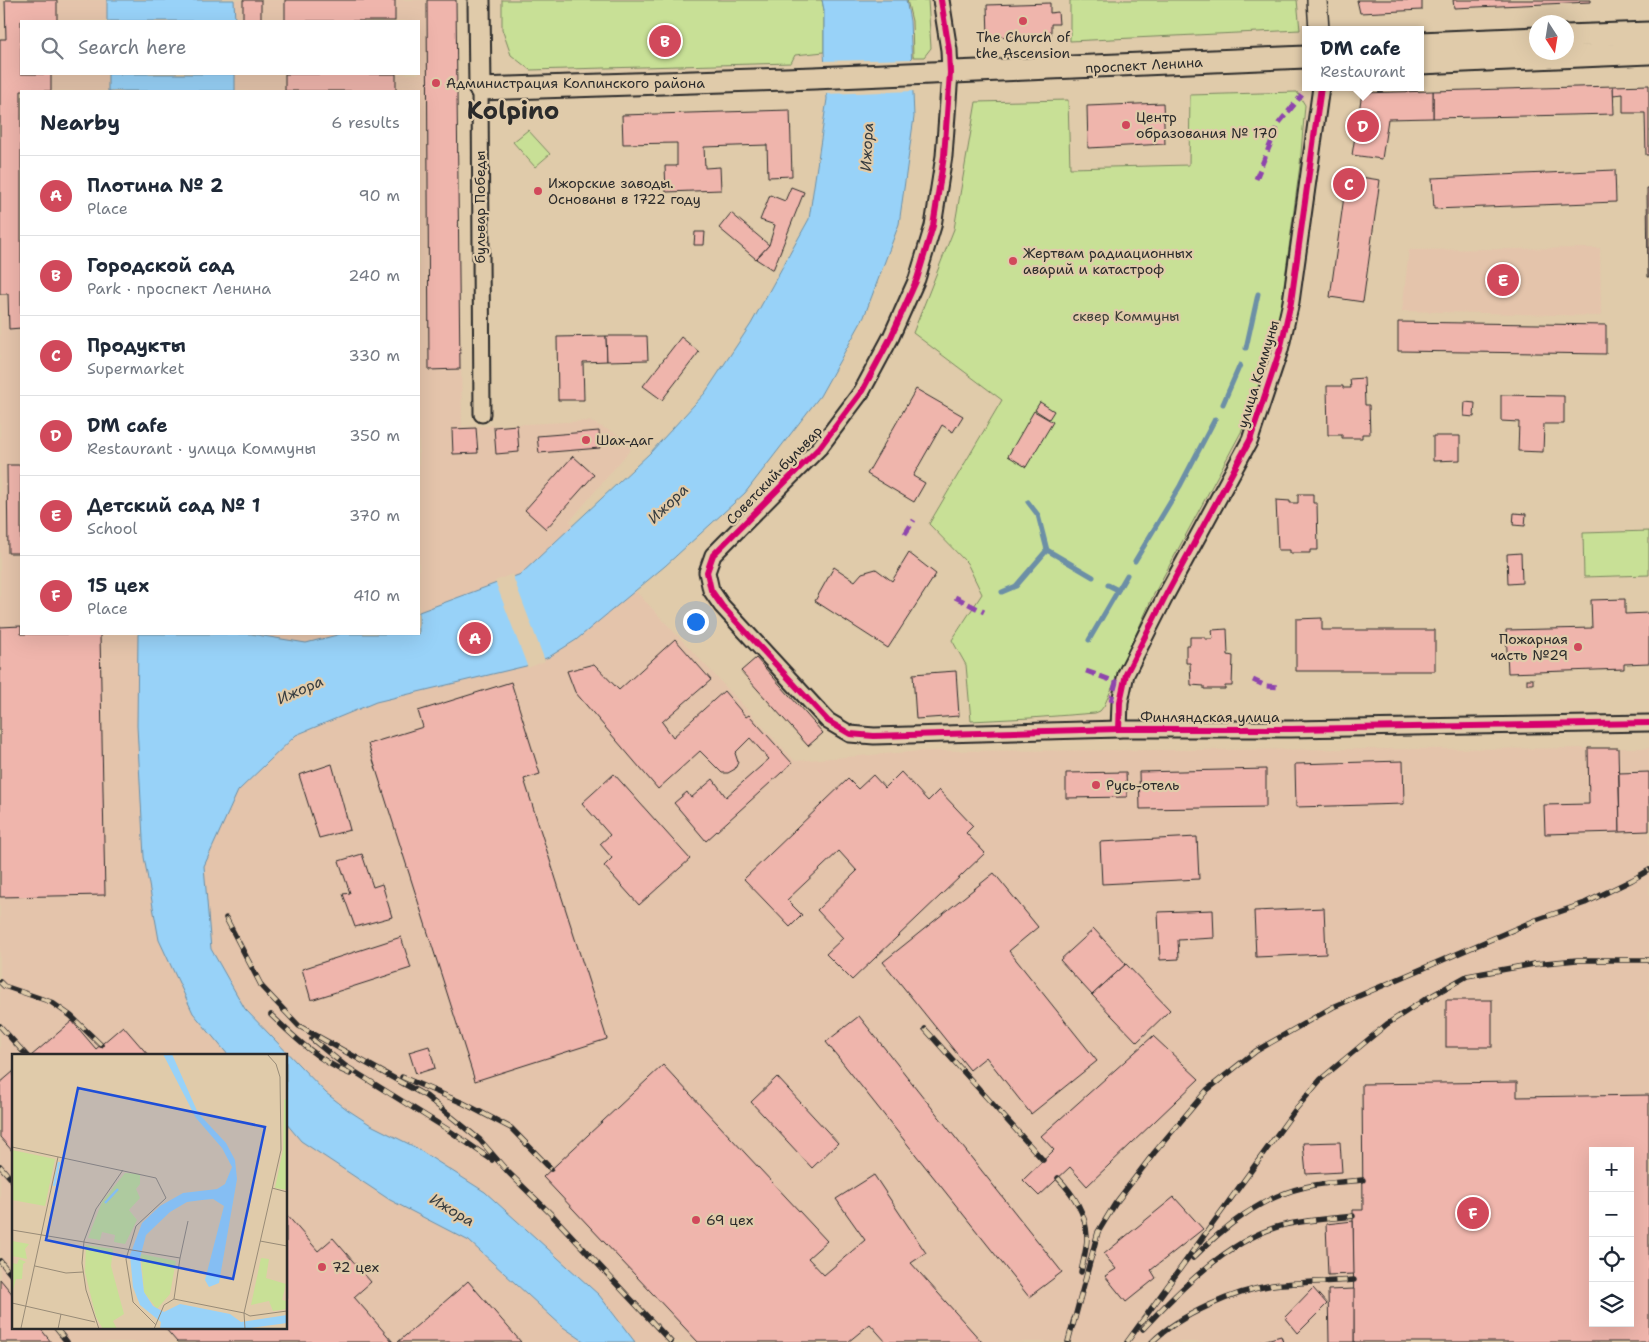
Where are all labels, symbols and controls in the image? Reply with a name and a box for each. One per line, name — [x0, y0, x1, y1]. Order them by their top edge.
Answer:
marker: The Church of the Ascension — [1017, 15, 1029, 27]
north arrow — [1529, 15, 1574, 60]
search box — [20, 20, 420, 75]
pin: B — [649, 22, 681, 60]
popup — [1302, 26, 1424, 91]
place label: The Church of the Ascension — [976, 28, 1071, 62]
icon: search — [38, 34, 66, 62]
text: Search here — [78, 35, 187, 60]
text: DM cafe — [1320, 36, 1401, 61]
street label: проспект Ленина — [1085, 53, 1204, 77]
text: Restaurant — [1320, 61, 1406, 82]
place label: Администрация Колпинского района — [446, 74, 705, 92]
marker: Администрация Колпинского района — [430, 77, 442, 89]
district label: Kolpino — [467, 95, 559, 127]
pin: D — [1347, 107, 1379, 145]
place label: Центр образования № 170 — [1136, 108, 1277, 142]
text: Nearby — [40, 109, 120, 137]
text: 6 results — [331, 112, 400, 133]
marker: Центр образования № 170 — [1120, 119, 1132, 131]
water label: Ижора — [856, 122, 878, 172]
street label: бульвар Победы — [471, 151, 489, 263]
pin: C — [1333, 165, 1365, 203]
text: Плотина № 2 — [87, 173, 223, 198]
place label: Ижорские заводы. Основаны в 1722 году — [548, 174, 701, 208]
text: A — [50, 185, 62, 206]
text: 90 m — [359, 185, 400, 206]
marker: Ижорские заводы. Основаны в 1722 году — [532, 185, 544, 197]
text: Place — [87, 198, 128, 219]
place label: Жертвам радиационных аварий и катастроф — [1023, 244, 1193, 278]
text: Городской сад — [87, 253, 235, 278]
marker: Жертвам радиационных аварий и катастроф — [1007, 255, 1019, 267]
pin: E — [1487, 261, 1519, 299]
text: B — [51, 265, 61, 286]
text: 240 m — [348, 265, 400, 286]
text: Park · проспект Ленина — [87, 278, 271, 299]
park label: сквер Коммуны — [1072, 307, 1180, 325]
street label: улица Коммуны — [1233, 318, 1283, 430]
text: Продукты — [87, 333, 186, 358]
text: C — [51, 345, 61, 366]
text: 330 m — [348, 345, 400, 366]
text: Supermarket — [87, 358, 184, 379]
text: DM cafe — [87, 413, 168, 438]
street label: Советский бульвар — [722, 422, 826, 528]
text: D — [50, 425, 62, 446]
text: 350 m — [349, 425, 400, 446]
place label: Шах-даг — [596, 431, 654, 449]
marker: Шах-даг — [580, 434, 592, 446]
text: Restaurant · улица Коммуны — [87, 438, 316, 459]
water label: Ижора — [643, 480, 693, 528]
text: Детский сад № 1 — [87, 493, 260, 518]
text: E — [51, 505, 61, 526]
text: 370 m — [349, 505, 400, 526]
text: School — [87, 518, 137, 539]
text: 15 цех — [87, 573, 149, 598]
text: F — [51, 585, 61, 606]
text: 410 m — [353, 585, 400, 606]
text: Place — [87, 598, 128, 619]
your location — [683, 609, 709, 635]
pin: A — [459, 619, 491, 657]
place label: Пожарная часть №29 — [1490, 630, 1568, 664]
marker: Пожарная часть №29 — [1572, 641, 1584, 653]
water label: Ижора — [274, 671, 326, 709]
street label: Финляндская улица — [1140, 708, 1280, 726]
place label: Русь-отель — [1106, 776, 1179, 794]
marker: Русь-отель — [1090, 779, 1102, 791]
inset map — [12, 1054, 288, 1330]
map controls — [1589, 1147, 1634, 1327]
button: + — [1589, 1147, 1634, 1192]
water label: Ижора — [426, 1189, 478, 1231]
button: − — [1589, 1192, 1634, 1237]
pin: F — [1457, 1194, 1489, 1232]
place label: 69 цех — [706, 1211, 753, 1229]
marker: 69 цех — [690, 1214, 702, 1226]
button: locate — [1589, 1237, 1634, 1282]
place label: 72 цех — [332, 1258, 379, 1276]
marker: 72 цех — [316, 1261, 328, 1273]
button: layers — [1589, 1282, 1634, 1327]

